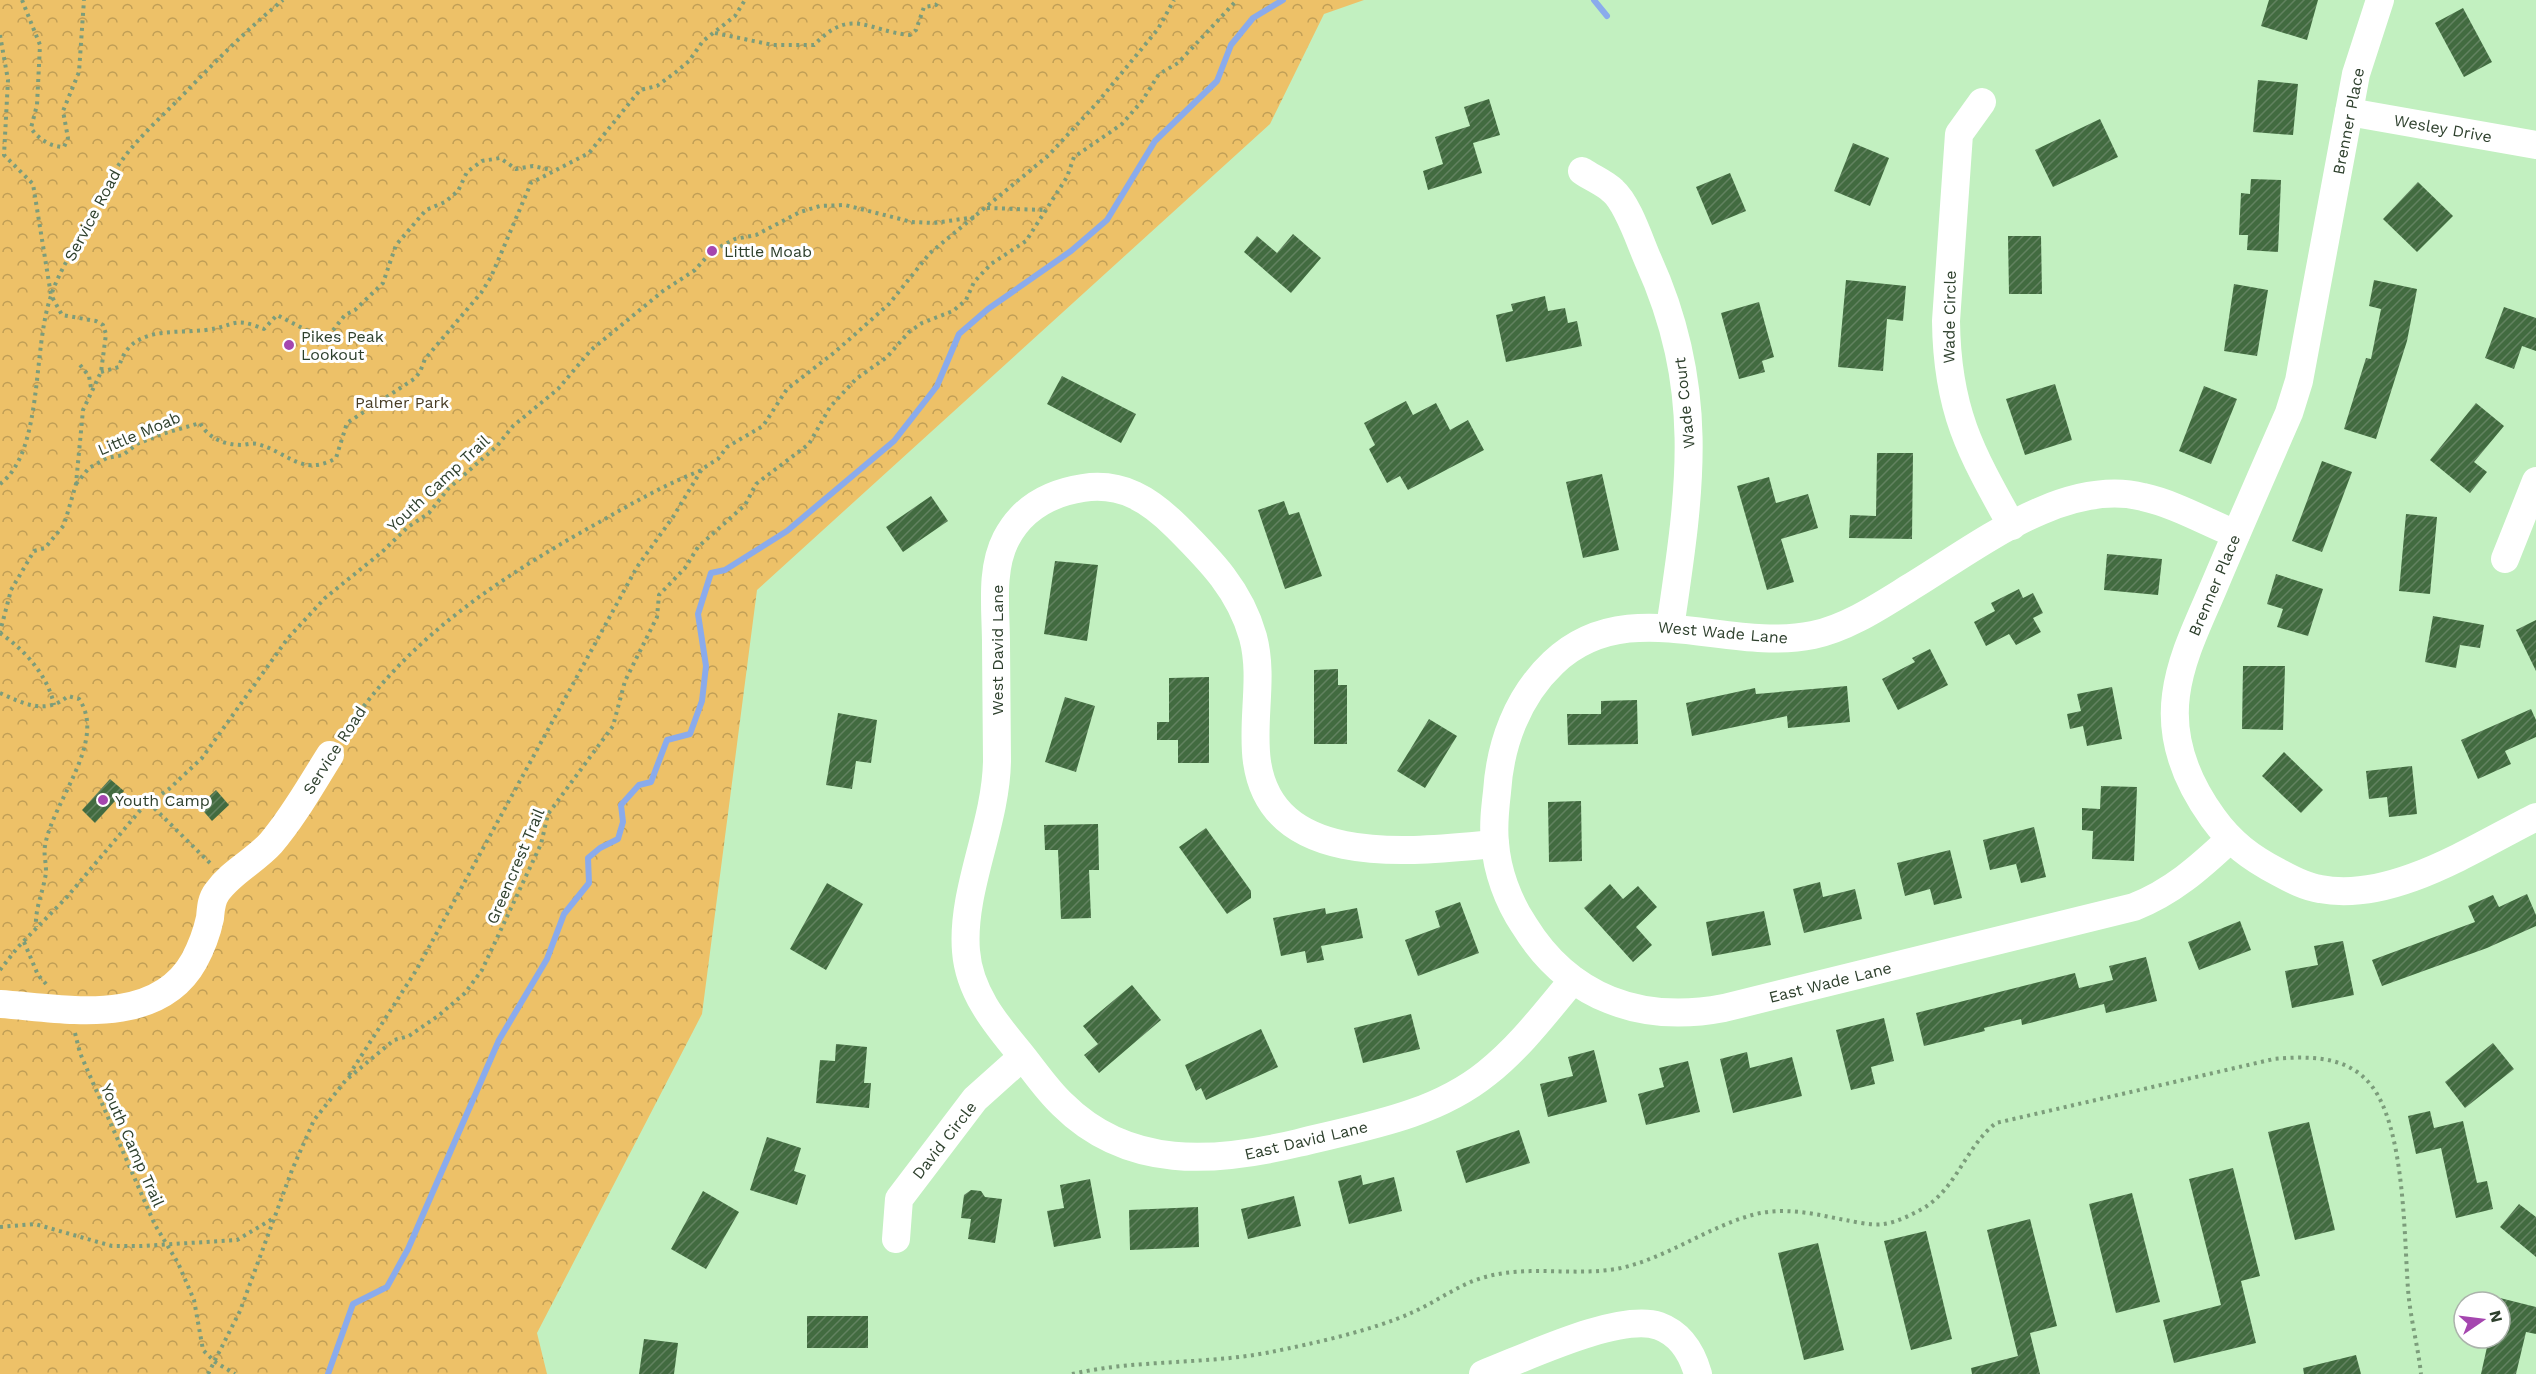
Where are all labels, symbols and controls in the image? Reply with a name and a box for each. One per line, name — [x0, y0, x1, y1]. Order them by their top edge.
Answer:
street label: Brenner Place — [2329, 66, 2368, 176]
street label: Wesley Drive — [2392, 111, 2493, 146]
street label: Service Road — [60, 166, 125, 264]
place label: Little Moab — [724, 242, 812, 261]
marker: Little Moab — [705, 244, 719, 258]
street label: Wade Circle — [1939, 270, 1960, 364]
place label: Pikes Peak Lookout — [301, 327, 384, 364]
marker: Pikes Peak Lookout — [282, 338, 296, 352]
street label: Wade Court — [1670, 356, 1699, 450]
park label: Palmer Park — [355, 393, 449, 412]
street label: Little Moab — [95, 408, 183, 459]
street label: Youth Camp Trail — [383, 431, 494, 536]
street label: Brenner Place — [2185, 532, 2244, 639]
street label: West David Lane — [988, 585, 1007, 715]
street label: West Wade Lane — [1657, 617, 1789, 648]
street label: Service Road — [299, 703, 370, 798]
place label: Youth Camp — [115, 791, 210, 810]
marker: Youth Camp — [96, 793, 110, 807]
street label: Greencrest Trail — [483, 805, 548, 927]
street label: East Wade Lane — [1767, 958, 1893, 1007]
street label: Youth Camp Trail — [97, 1081, 168, 1210]
street label: David Circle — [908, 1098, 981, 1183]
street label: East David Lane — [1243, 1117, 1370, 1164]
north arrow — [2452, 1290, 2512, 1350]
text: N — [2485, 1308, 2507, 1325]

